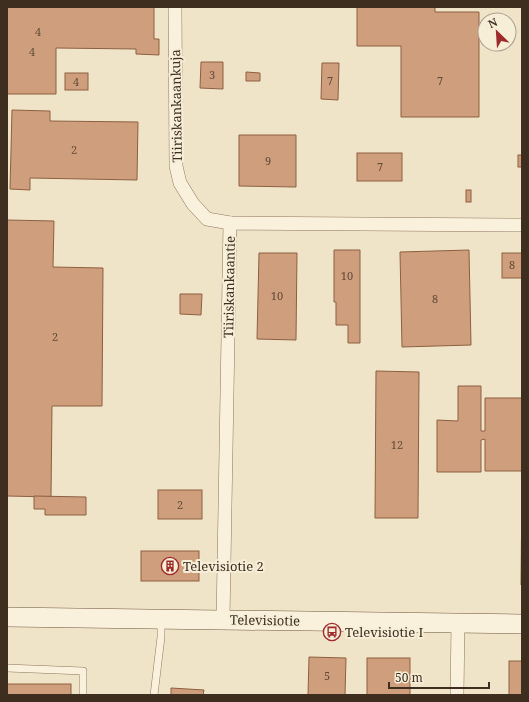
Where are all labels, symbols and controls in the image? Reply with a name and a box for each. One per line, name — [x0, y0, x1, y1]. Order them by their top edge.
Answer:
north arrow — [477, 12, 517, 52]
text: N — [485, 14, 500, 31]
house number: 4 — [35, 24, 41, 39]
house number: 4 — [29, 44, 35, 59]
street label: Tiiriskankaankuja — [166, 49, 186, 163]
house number: 3 — [209, 67, 215, 82]
house number: 7 — [327, 73, 333, 88]
house number: 7 — [437, 73, 443, 88]
house number: 4 — [73, 74, 79, 89]
house number: 2 — [71, 142, 77, 157]
house number: 9 — [265, 153, 271, 168]
house number: 7 — [377, 159, 383, 174]
street label: Tiiriskankaantie — [219, 236, 239, 338]
house number: 8 — [509, 257, 515, 272]
house number: 10 — [341, 268, 353, 283]
house number: 10 — [271, 288, 283, 303]
house number: 8 — [432, 291, 438, 306]
house number: 2 — [52, 329, 58, 344]
house number: 12 — [391, 437, 403, 452]
house number: 2 — [177, 497, 183, 512]
building icon: Televisiotie 2 — [160, 556, 180, 576]
place label: Televisiotie 2 — [183, 557, 264, 575]
street label: Televisiotie — [230, 610, 300, 630]
bus stop icon: Televisiotie I — [322, 622, 342, 642]
place label: Televisiotie I — [345, 623, 424, 641]
scale bar — [389, 664, 489, 690]
house number: 5 — [324, 668, 330, 683]
text: 50 m — [395, 669, 423, 686]

